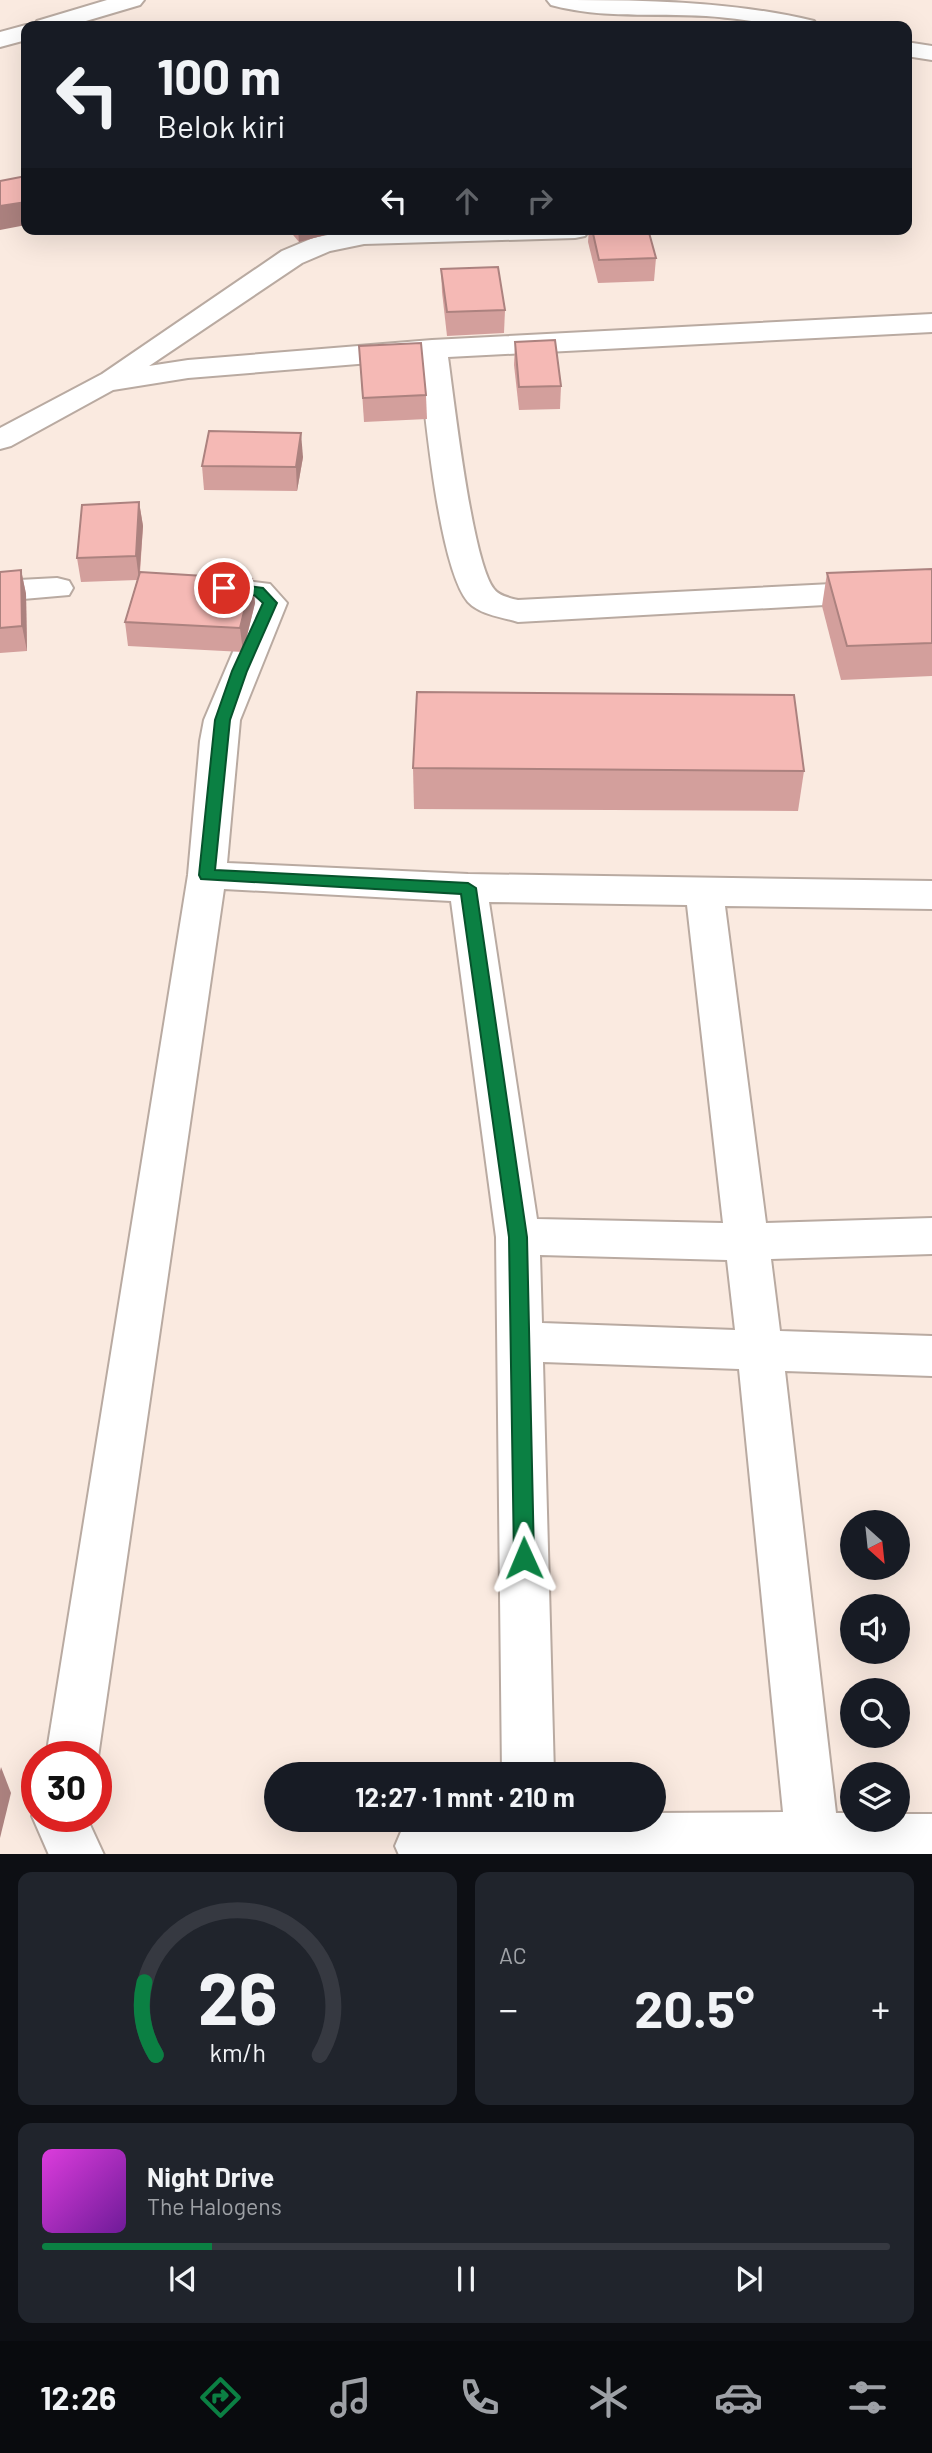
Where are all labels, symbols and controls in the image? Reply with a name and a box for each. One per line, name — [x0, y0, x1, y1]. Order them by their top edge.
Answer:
text: 100 m — [157, 46, 281, 105]
icon: left — [42, 49, 133, 140]
text: Belok kiri — [157, 106, 285, 144]
icon: left — [375, 182, 413, 220]
icon: ahead — [448, 182, 486, 220]
icon: right — [521, 182, 559, 220]
pin — [194, 558, 254, 618]
icon: arrive — [205, 569, 243, 607]
north arrow — [840, 1510, 910, 1580]
map controls — [840, 1510, 910, 1832]
position arrow — [487, 1521, 561, 1595]
button: sound — [840, 1594, 910, 1664]
button: search — [840, 1678, 910, 1748]
speed limit sign: 30 — [21, 1741, 112, 1832]
button: layers — [840, 1762, 910, 1832]
text: 12:27 · 1 mnt · 210 m — [355, 1781, 575, 1812]
text: AC — [499, 1941, 527, 1969]
text: 26 — [198, 1952, 277, 2040]
text: 20.5° — [634, 1976, 755, 2038]
text: − — [499, 1985, 518, 2031]
text: + — [871, 1985, 890, 2031]
text: km/h — [209, 2036, 266, 2066]
text: Night Drive — [147, 2161, 274, 2192]
text: The Halogens — [147, 2192, 282, 2220]
icon: previous — [164, 2260, 202, 2298]
icon: pause — [447, 2260, 485, 2298]
icon: next — [730, 2260, 768, 2298]
icon: directions — [196, 2373, 245, 2422]
icon: music — [326, 2373, 375, 2422]
icon: phone — [455, 2373, 504, 2422]
icon: climate — [584, 2373, 633, 2422]
icon: car — [714, 2373, 763, 2422]
icon: filters — [843, 2373, 892, 2422]
text: 12:26 — [40, 2378, 116, 2416]

